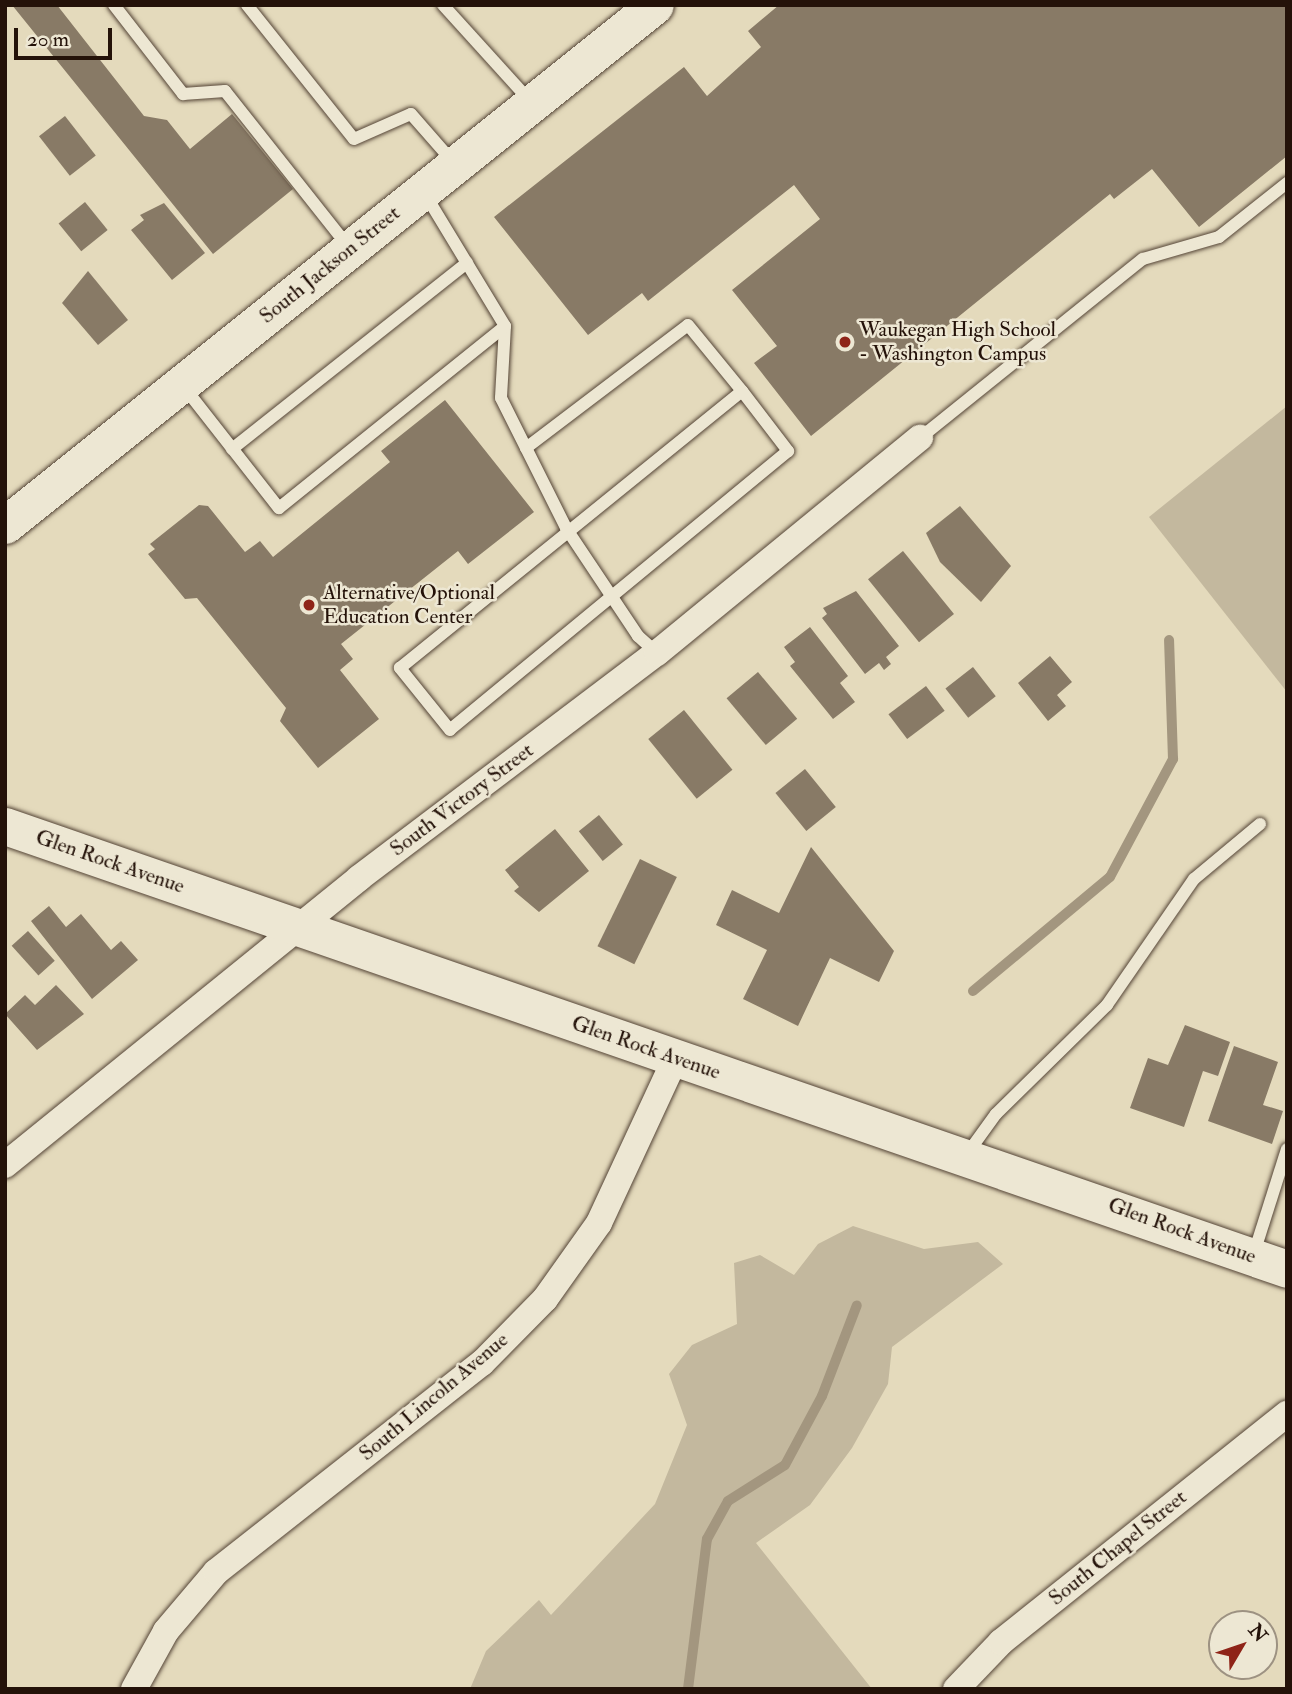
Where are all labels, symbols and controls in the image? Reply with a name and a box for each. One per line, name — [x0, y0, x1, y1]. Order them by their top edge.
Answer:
scale bar — [18, 14, 116, 58]
text: 20 m — [27, 26, 69, 53]
street label: South Jackson Street — [255, 201, 405, 329]
place label: Waukegan High School - Washington Campus — [859, 317, 1056, 367]
marker: Waukegan High School - Washington Campus — [837, 334, 853, 350]
place label: Alternative/Optional Education Center — [323, 580, 495, 630]
marker: Alternative/Optional Education Center — [301, 597, 317, 613]
street label: South Victory Street — [386, 738, 538, 862]
street label: Glen Rock Avenue — [32, 825, 188, 899]
street label: Glen Rock Avenue — [568, 1011, 724, 1085]
street label: Glen Rock Avenue — [1105, 1193, 1259, 1269]
street label: South Lincoln Avenue — [355, 1327, 513, 1467]
street label: South Chapel Street — [1044, 1485, 1192, 1611]
north arrow — [1208, 1610, 1278, 1680]
text: N — [1243, 1619, 1272, 1647]

